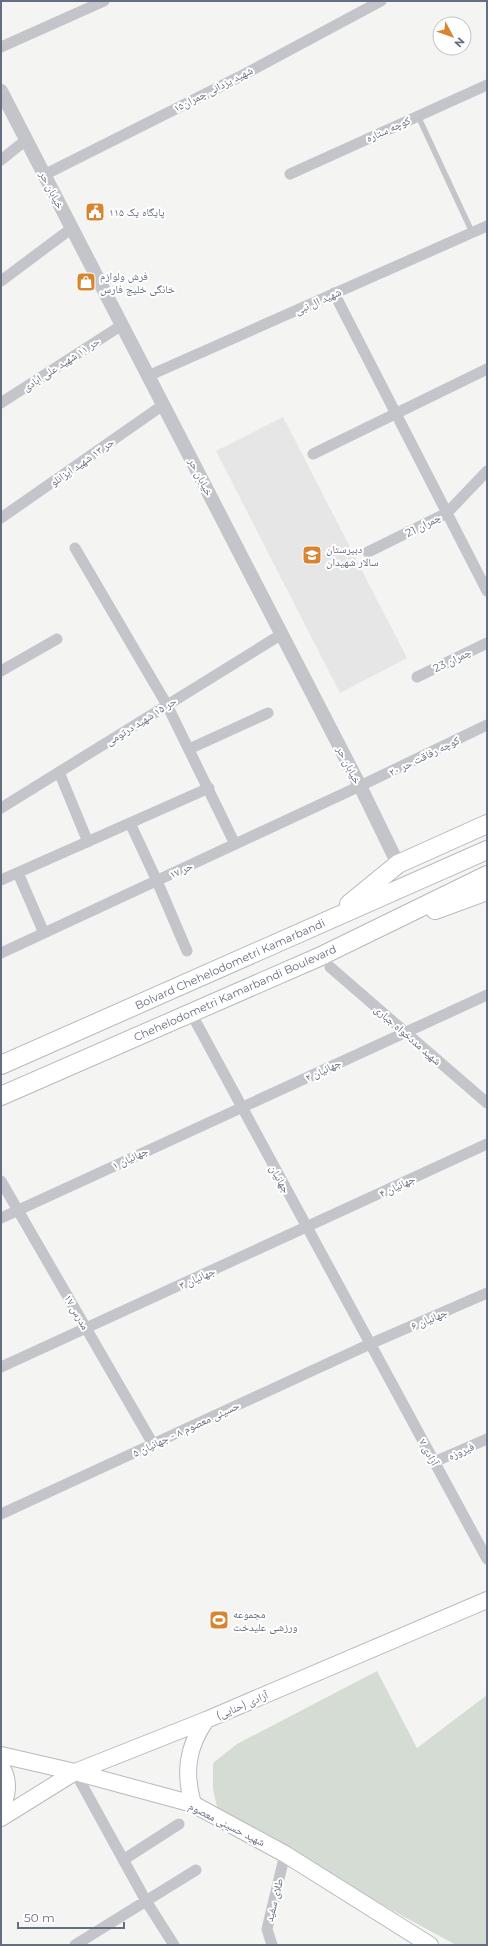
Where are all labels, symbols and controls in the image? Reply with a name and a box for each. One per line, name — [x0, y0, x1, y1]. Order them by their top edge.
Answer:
north arrow — [432, 16, 472, 56]
text: N — [451, 35, 468, 51]
street label: شهید یزدانی چمران۱۵ — [171, 63, 255, 115]
street label: کوچه ستاره — [364, 113, 413, 145]
street label: خیابان حر — [36, 168, 67, 211]
public building icon: پایگاه یک ۱۱۵ — [84, 201, 106, 223]
place label: پایگاه یک ۱۱۵ — [109, 205, 165, 219]
place label: فرش و‌لوازم خانگی خلیج فارس — [100, 269, 175, 296]
shop icon: فرش و‌لوازم خانگی خلیج فارس — [75, 271, 97, 293]
street label: شهید ال نبی — [293, 285, 343, 317]
street label: حر ۱۱ شهید علی ابادی — [20, 334, 102, 394]
street label: حر ۱۳ شهید ایزانلو — [47, 435, 117, 489]
street label: خیابان حر — [185, 455, 216, 498]
street label: چمران 21 — [403, 510, 443, 540]
place label: دبیرستان سالار شهیدان — [326, 542, 379, 569]
school or university icon: دبیرستان سالار شهیدان — [301, 544, 323, 566]
street label: چمران 23 — [431, 645, 473, 675]
street label: حر ۱۵ شهید درتومی — [103, 694, 179, 748]
street label: کوچه رفاقت حر ۲۰ — [386, 733, 462, 779]
street label: خیابان حر — [333, 743, 364, 786]
street label: حر ۱۷ — [167, 859, 195, 881]
street label: Bolvard Chehelodometri Kamarbandi — [133, 916, 327, 1012]
street label: Chehelodometri Kamarbandi Boulevard — [131, 942, 339, 1044]
street label: شهید مددخواه جباری — [372, 1002, 444, 1068]
street label: جهانیان ۲ — [303, 1056, 343, 1084]
street label: جهانیان ۱ — [110, 1144, 150, 1172]
street label: جهانیان — [267, 1162, 293, 1196]
street label: جهانیان ۴ — [377, 1172, 417, 1200]
street label: جهانیان ۳ — [177, 1264, 217, 1292]
street label: مدرس ۱۷ — [61, 1292, 93, 1332]
street label: جهانیان ۶ — [409, 1305, 449, 1333]
street label: حسینی معصوم ۸ - جهانیان ۵ — [130, 1398, 242, 1460]
street label: آزادی ۷ — [416, 1436, 442, 1468]
street label: فیروزه — [446, 1439, 476, 1463]
place label: مجموعه ورزشی علیدخت — [233, 1607, 298, 1634]
sports icon: مجموعه ورزشی علیدخت — [208, 1609, 230, 1631]
street label: آزادی (حنایی) — [214, 1688, 270, 1722]
street label: شهید حسینی معصوم — [186, 1799, 268, 1849]
street label: طلای سفید — [262, 1877, 286, 1923]
scale bar — [18, 1904, 124, 1930]
text: 50 m — [24, 1910, 55, 1925]

